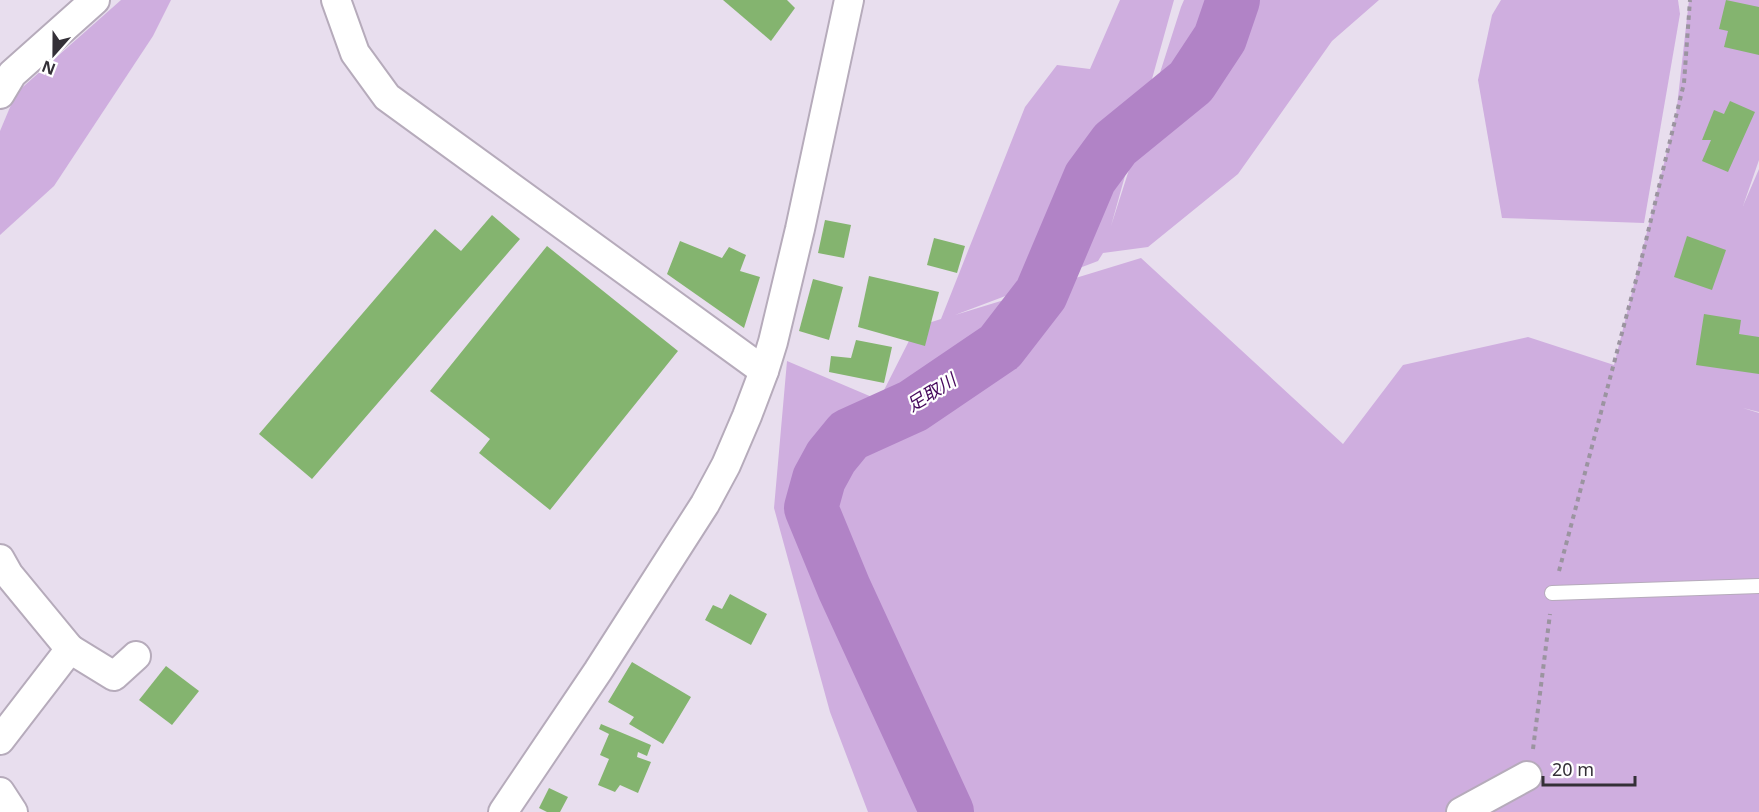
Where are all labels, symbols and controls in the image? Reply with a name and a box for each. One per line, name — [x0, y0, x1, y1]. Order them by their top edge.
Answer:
north arrow — [24, 24, 84, 84]
text: N — [39, 55, 59, 81]
water label: 足取川 — [902, 366, 962, 416]
scale bar — [1543, 749, 1634, 787]
text: 20 m — [1552, 757, 1594, 781]

